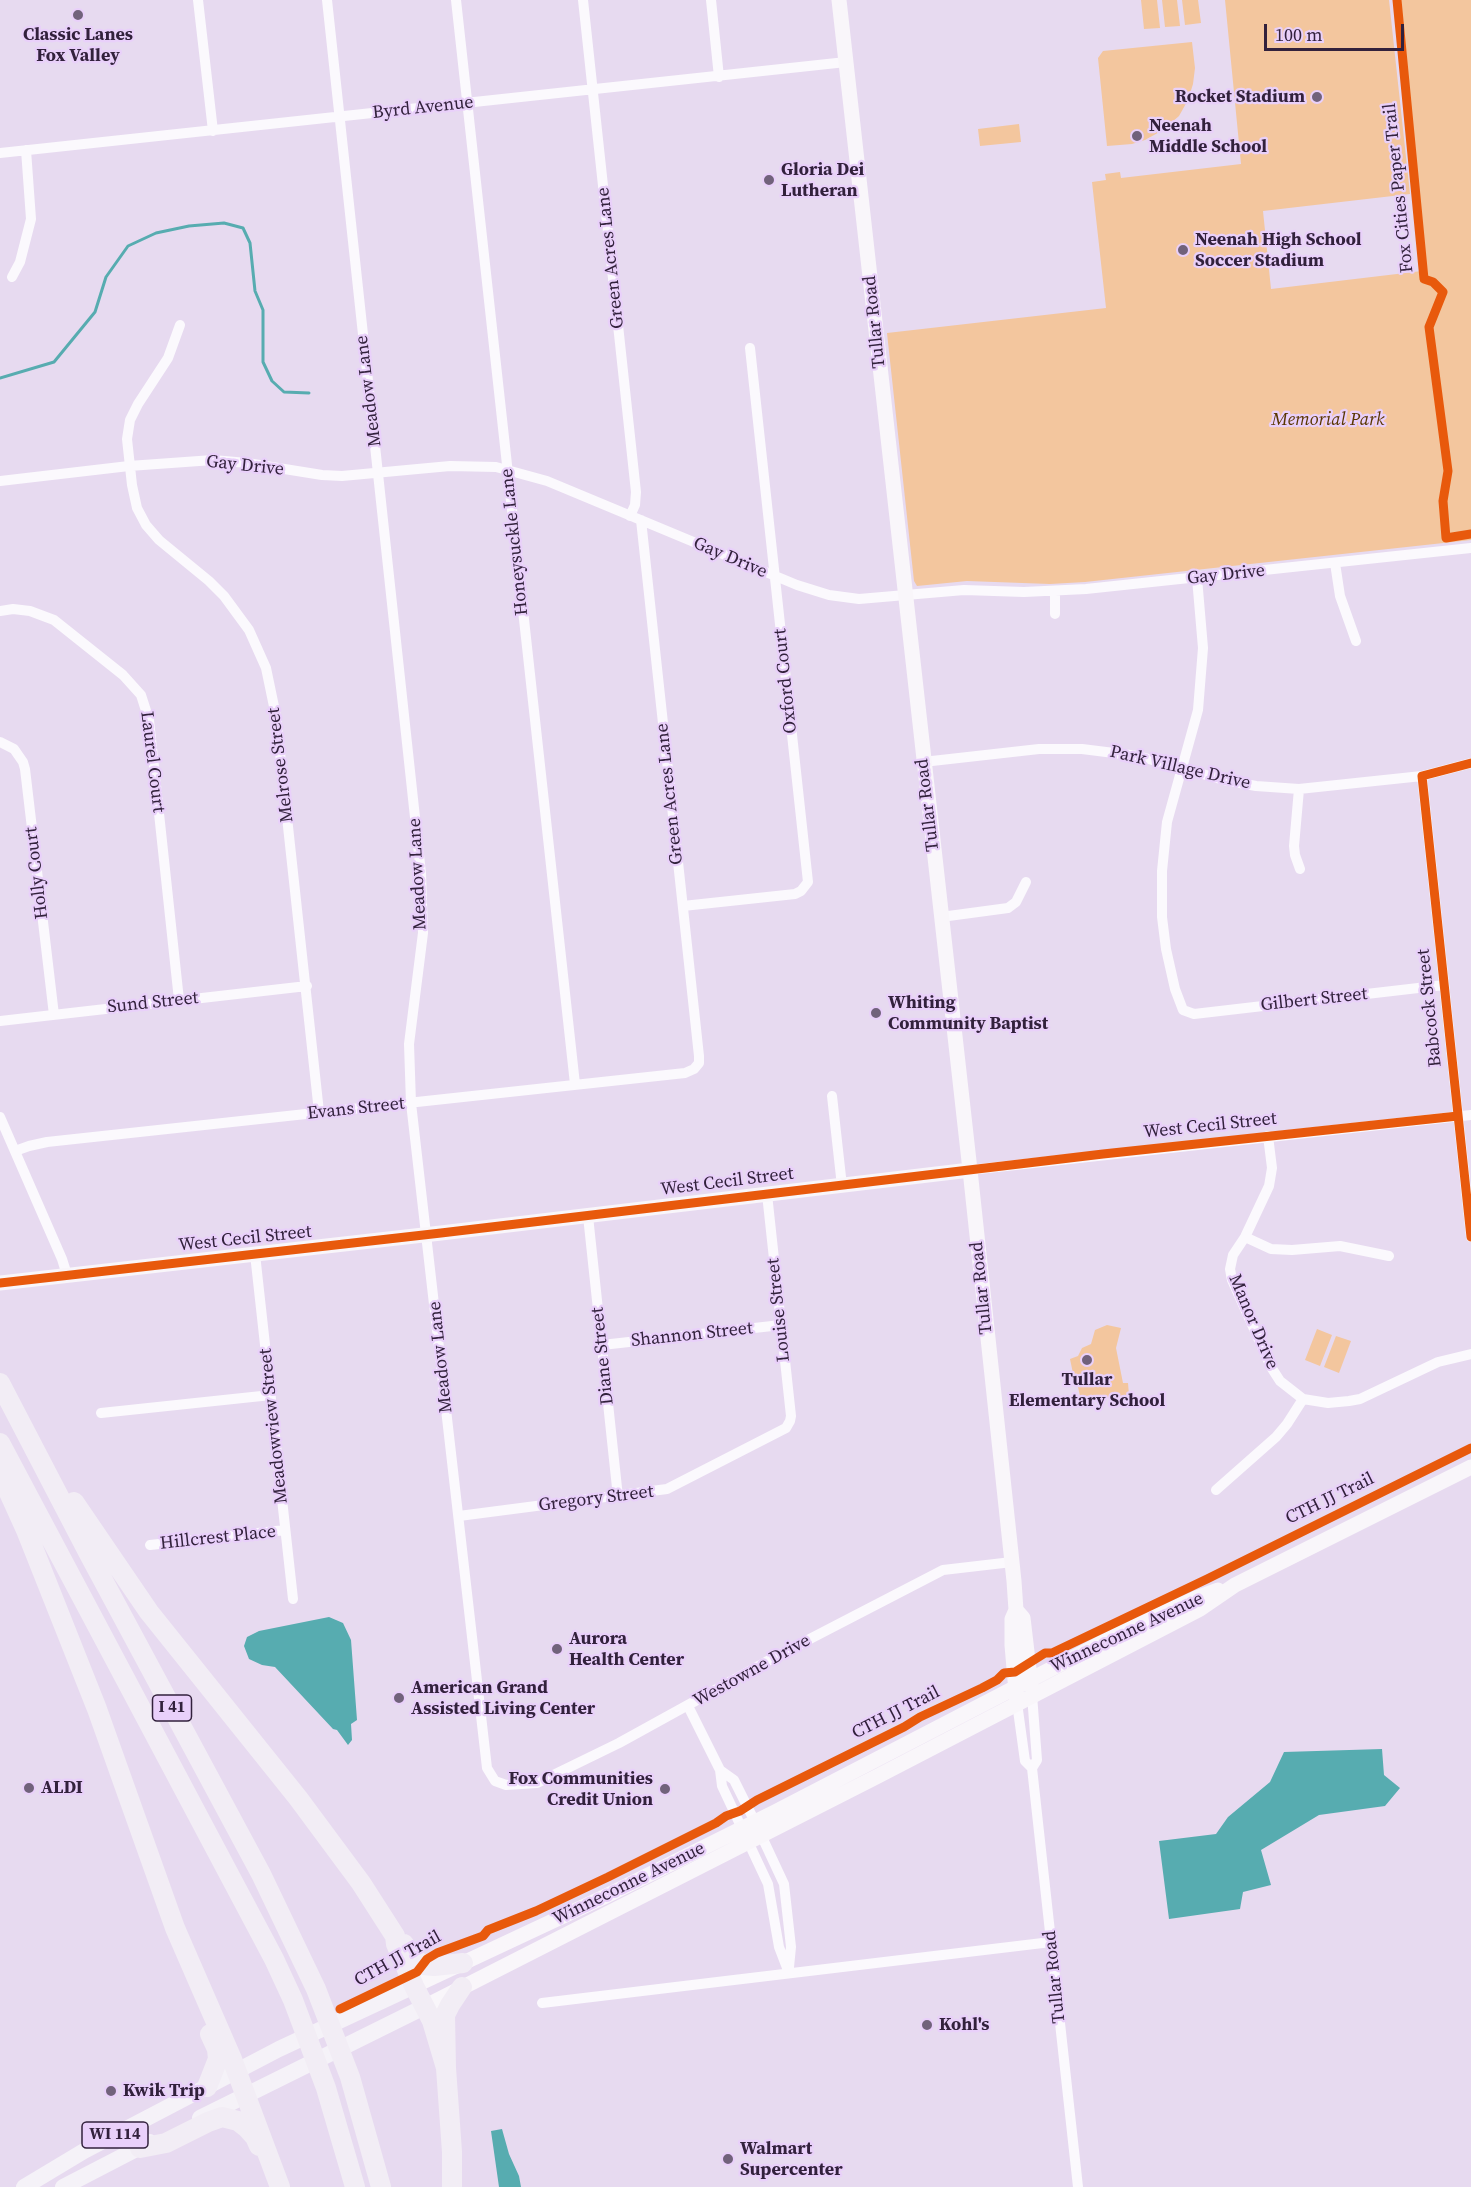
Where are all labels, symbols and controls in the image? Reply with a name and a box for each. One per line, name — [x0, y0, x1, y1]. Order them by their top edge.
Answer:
marker: Classic Lanes Fox Valley — [71, 8, 85, 22]
scale bar — [1267, 12, 1406, 50]
text: 100 m — [1275, 22, 1322, 47]
place label: Classic Lanes Fox Valley — [23, 24, 133, 66]
place label: Rocket Stadium — [1175, 86, 1305, 108]
marker: Rocket Stadium — [1310, 90, 1324, 104]
street label: Byrd Avenue — [372, 92, 474, 124]
street label: Fox Cities Paper Trail — [1379, 102, 1419, 274]
place label: Neenah Middle School — [1149, 115, 1267, 158]
marker: Neenah Middle School — [1130, 129, 1144, 143]
place label: Gloria Dei Lutheran — [781, 159, 864, 201]
marker: Gloria Dei Lutheran — [762, 173, 776, 187]
street label: Green Acres Lane — [593, 186, 629, 330]
place label: Neenah High School Soccer Stadium — [1195, 229, 1362, 272]
marker: Neenah High School Soccer Stadium — [1176, 243, 1190, 257]
street label: Tullar Road — [859, 275, 891, 369]
street label: Meadow Lane — [351, 334, 387, 448]
park label: Memorial Park — [1272, 409, 1384, 431]
street label: Gay Drive — [205, 451, 285, 481]
street label: Honeysuckle Lane — [497, 467, 533, 617]
street label: Gay Drive — [690, 533, 770, 583]
street label: Gay Drive — [1186, 560, 1266, 590]
street label: Oxford Court — [770, 627, 802, 735]
street label: Melrose Street — [263, 706, 299, 824]
street label: Laurel Court — [135, 710, 169, 814]
street label: Green Acres Lane — [652, 722, 688, 866]
street label: Park Village Drive — [1108, 741, 1252, 795]
street label: Tullar Road — [912, 757, 944, 853]
street label: Meadow Lane — [404, 818, 432, 930]
street label: Holly Court — [21, 826, 53, 920]
street label: Babcock Street — [1413, 948, 1447, 1068]
street label: Gilbert Street — [1260, 984, 1368, 1016]
street label: Sund Street — [106, 987, 200, 1019]
place label: Whiting Community Baptist — [888, 992, 1048, 1034]
marker: Whiting Community Baptist — [869, 1006, 883, 1020]
street label: Evans Street — [306, 1093, 406, 1125]
street label: West Cecil Street — [1142, 1108, 1278, 1144]
street label: West Cecil Street — [659, 1163, 795, 1201]
street label: West Cecil Street — [177, 1221, 313, 1257]
street label: Tullar Road — [966, 1241, 998, 1335]
street label: Louise Street — [763, 1257, 795, 1363]
street label: Manor Drive — [1223, 1271, 1283, 1373]
street label: Meadow Lane — [424, 1300, 458, 1414]
street label: Diane Street — [587, 1306, 619, 1406]
street label: Shannon Street — [630, 1318, 754, 1352]
street label: Meadowview Street — [255, 1347, 293, 1505]
marker: Tullar Elementary School — [1080, 1353, 1094, 1367]
place label: Tullar Elementary School — [1009, 1369, 1165, 1412]
street label: CTH JJ Trail — [1282, 1468, 1378, 1530]
street label: Gregory Street — [537, 1481, 655, 1517]
street label: Hillcrest Place — [159, 1521, 277, 1555]
street label: Winneconne Avenue — [1047, 1588, 1207, 1678]
place label: Aurora Health Center — [569, 1628, 684, 1670]
street label: Westowne Drive — [690, 1630, 814, 1712]
marker: Aurora Health Center — [550, 1642, 564, 1656]
place label: American Grand Assisted Living Center — [411, 1677, 595, 1720]
street label: CTH JJ Trail — [848, 1682, 944, 1744]
marker: American Grand Assisted Living Center — [392, 1691, 406, 1705]
road number: I 41 — [152, 1695, 192, 1721]
place label: Fox Communities Credit Union — [509, 1768, 653, 1810]
place label: ALDI — [41, 1777, 83, 1799]
marker: ALDI — [22, 1781, 36, 1795]
marker: Fox Communities Credit Union — [658, 1782, 672, 1796]
street label: Winneconne Avenue — [550, 1838, 708, 1930]
street label: CTH JJ Trail — [351, 1926, 445, 1992]
street label: Tullar Road — [1039, 1930, 1071, 2024]
place label: Kohl's — [939, 2014, 989, 2036]
marker: Kohl's — [920, 2018, 934, 2032]
place label: Kwik Trip — [123, 2080, 205, 2102]
marker: Kwik Trip — [104, 2084, 118, 2098]
road number: WI 114 — [82, 2122, 148, 2148]
place label: Walmart Supercenter — [740, 2138, 843, 2180]
marker: Walmart Supercenter — [721, 2152, 735, 2166]

